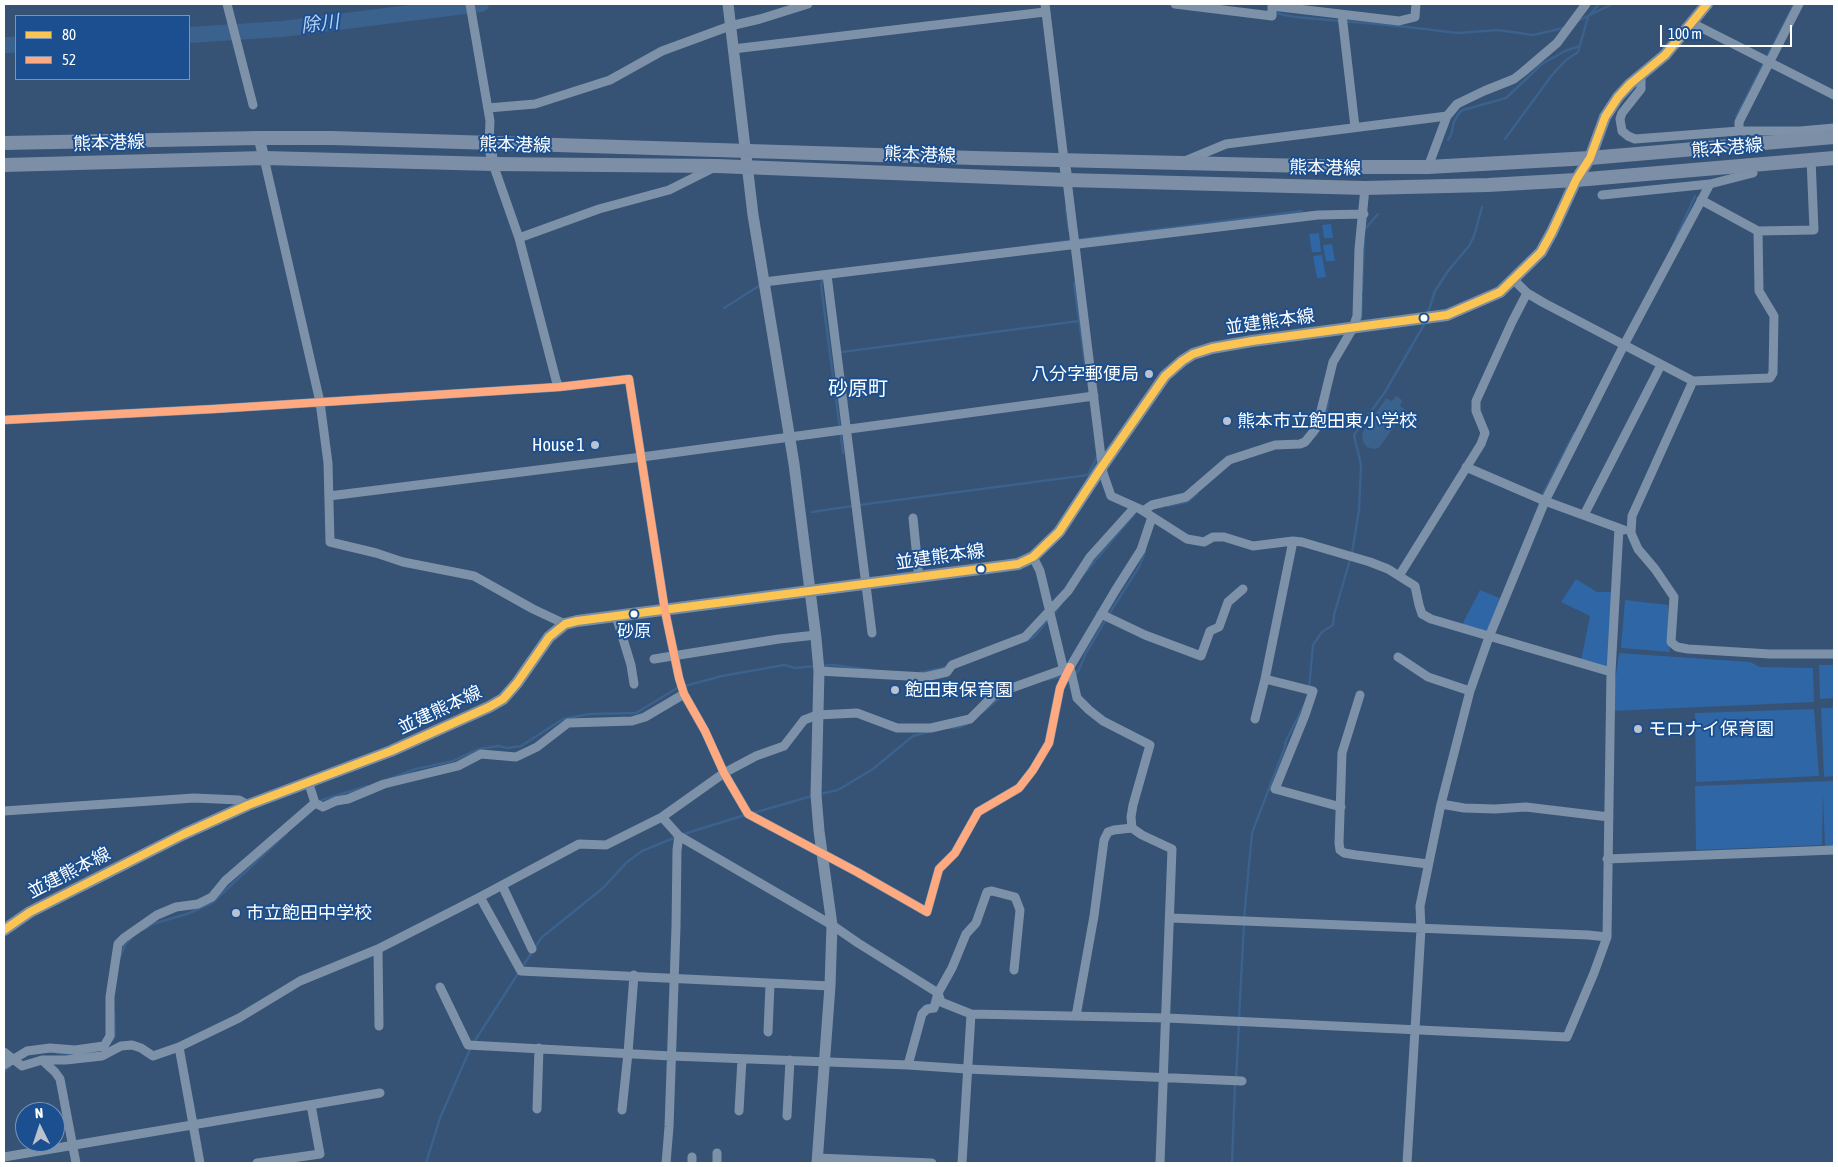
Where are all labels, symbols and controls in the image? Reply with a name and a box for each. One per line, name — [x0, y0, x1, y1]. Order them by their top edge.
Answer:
water label: 除川 — [300, 10, 340, 38]
legend — [15, 15, 190, 80]
scale bar — [1663, 15, 1796, 47]
text: 100 m — [1668, 25, 1702, 42]
text: 80 — [62, 26, 76, 43]
text: 52 — [62, 51, 76, 68]
street label: 熊本港線 — [73, 131, 145, 155]
street label: 熊本港線 — [479, 134, 551, 156]
street label: 熊本港線 — [1690, 134, 1764, 162]
street label: 熊本港線 — [884, 143, 956, 167]
street label: 熊本港線 — [1289, 157, 1361, 179]
street label: 並建熊本線 — [1224, 305, 1316, 339]
unlabelled marker — [1419, 313, 1429, 323]
place label: 八分字郵便局 — [1031, 363, 1139, 385]
marker: 八分字郵便局 — [1143, 368, 1155, 380]
district label: 砂原町 — [828, 377, 888, 401]
place label: 熊本市立飽田東小学校 — [1237, 410, 1417, 432]
marker: 熊本市立飽田東小学校 — [1221, 415, 1233, 427]
place label: House 1 — [532, 434, 585, 456]
marker: House 1 — [589, 439, 601, 451]
street label: 並建熊本線 — [894, 540, 986, 574]
unlabelled marker — [976, 564, 986, 574]
marker: 砂原 — [629, 609, 639, 619]
place label: 砂原 — [617, 622, 651, 642]
place label: 飽田東保育園 — [905, 679, 1013, 701]
street label: 並建熊本線 — [395, 681, 485, 739]
marker: 飽田東保育園 — [889, 684, 901, 696]
place label: モロナイ保育園 — [1648, 718, 1774, 740]
marker: モロナイ保育園 — [1632, 723, 1644, 735]
street label: 並建熊本線 — [24, 843, 114, 903]
place label: 市立飽田中学校 — [246, 902, 372, 924]
marker: 市立飽田中学校 — [230, 907, 242, 919]
north arrow — [15, 1102, 65, 1152]
text: N — [34, 1105, 44, 1121]

